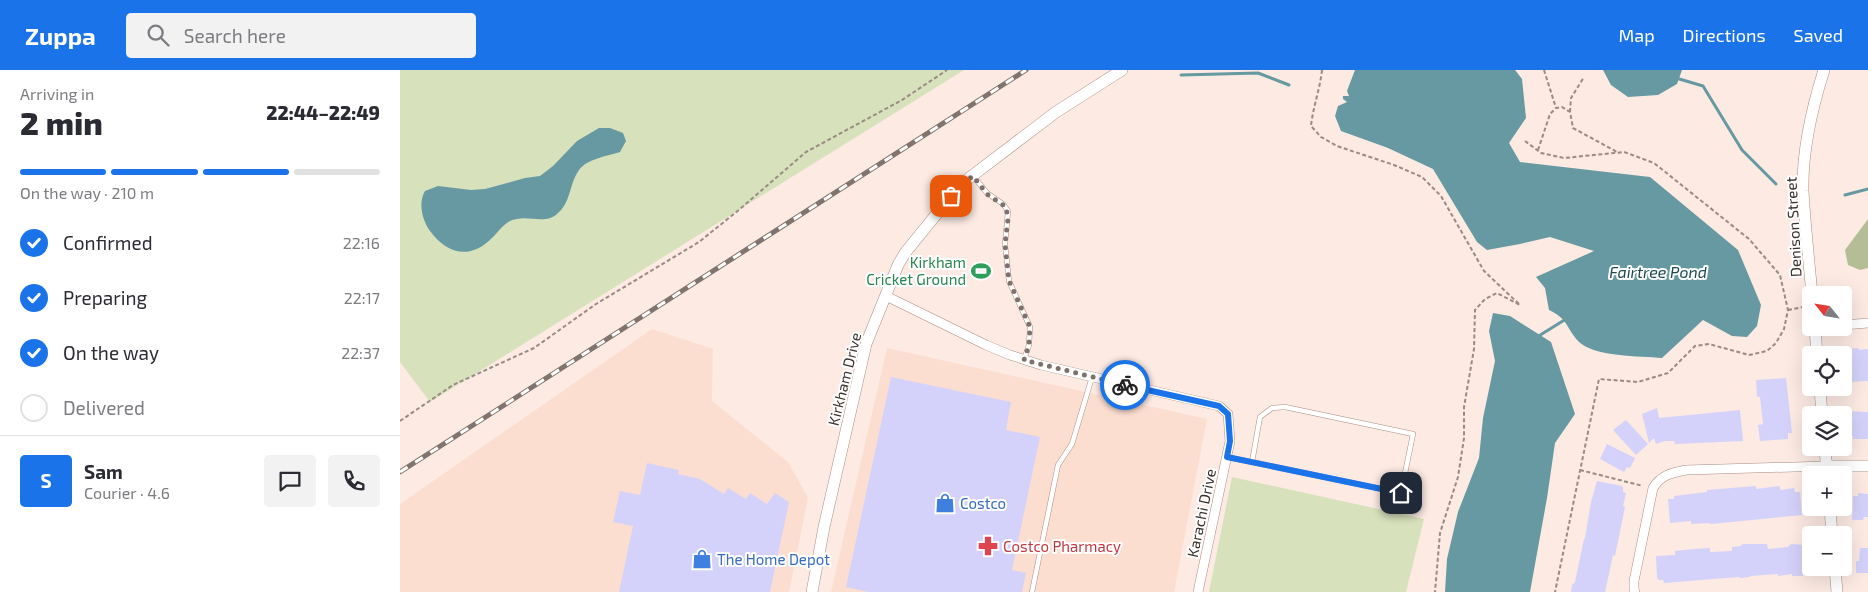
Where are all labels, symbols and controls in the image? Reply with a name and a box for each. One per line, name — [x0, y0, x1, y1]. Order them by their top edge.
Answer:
search box — [126, 13, 476, 58]
text: Zuppa — [25, 21, 96, 50]
icon: search — [144, 21, 172, 49]
text: Search here — [184, 24, 286, 47]
text: Map — [1618, 24, 1655, 46]
text: Directions — [1683, 24, 1766, 46]
text: Saved — [1794, 24, 1843, 46]
text: Arriving in — [20, 84, 94, 103]
text: 22:44–22:49 — [266, 101, 380, 124]
text: 2 min — [20, 103, 103, 141]
pin — [930, 175, 972, 217]
street label: Denison Street — [1781, 176, 1805, 278]
icon: bag — [937, 182, 965, 210]
text: On the way · 210 m — [20, 183, 154, 202]
icon: check — [20, 229, 48, 257]
text: Confirmed — [63, 231, 153, 254]
text: 22:16 — [343, 233, 380, 252]
place label: Kirkham Cricket Ground — [866, 253, 966, 288]
sports icon: Kirkham Cricket Ground — [970, 260, 992, 282]
water label: Fairtree Pond — [1609, 262, 1707, 281]
icon: check — [20, 284, 48, 312]
text: Preparing — [63, 286, 147, 309]
north arrow — [1802, 286, 1852, 336]
map controls — [1802, 286, 1852, 576]
text: 22:17 — [344, 288, 380, 307]
street label: Kirkham Drive — [824, 331, 864, 427]
icon: check — [20, 339, 48, 367]
text: On the way — [63, 341, 159, 364]
text: 22:37 — [341, 343, 380, 362]
button: locate — [1802, 346, 1852, 396]
courier — [1100, 360, 1150, 410]
icon: bike — [1111, 371, 1139, 399]
text: Delivered — [63, 396, 145, 419]
button: layers — [1802, 406, 1852, 456]
button: chat — [264, 455, 316, 507]
button: phone — [328, 455, 380, 507]
text: Sam — [84, 460, 123, 483]
button: + — [1802, 466, 1852, 516]
street label: Karachi Drive — [1183, 467, 1219, 559]
text: S — [40, 469, 52, 492]
pin — [1380, 472, 1422, 514]
icon: home — [1387, 479, 1415, 507]
text: Courier · 4.6 — [84, 483, 170, 502]
shop icon: Costco — [934, 492, 956, 514]
place label: Costco — [960, 494, 1006, 512]
button: − — [1802, 526, 1852, 576]
pharmacy icon: Costco Pharmacy — [977, 535, 999, 557]
place label: Costco Pharmacy — [1003, 537, 1121, 555]
shop icon: The Home Depot — [691, 548, 713, 570]
place label: The Home Depot — [717, 550, 830, 568]

